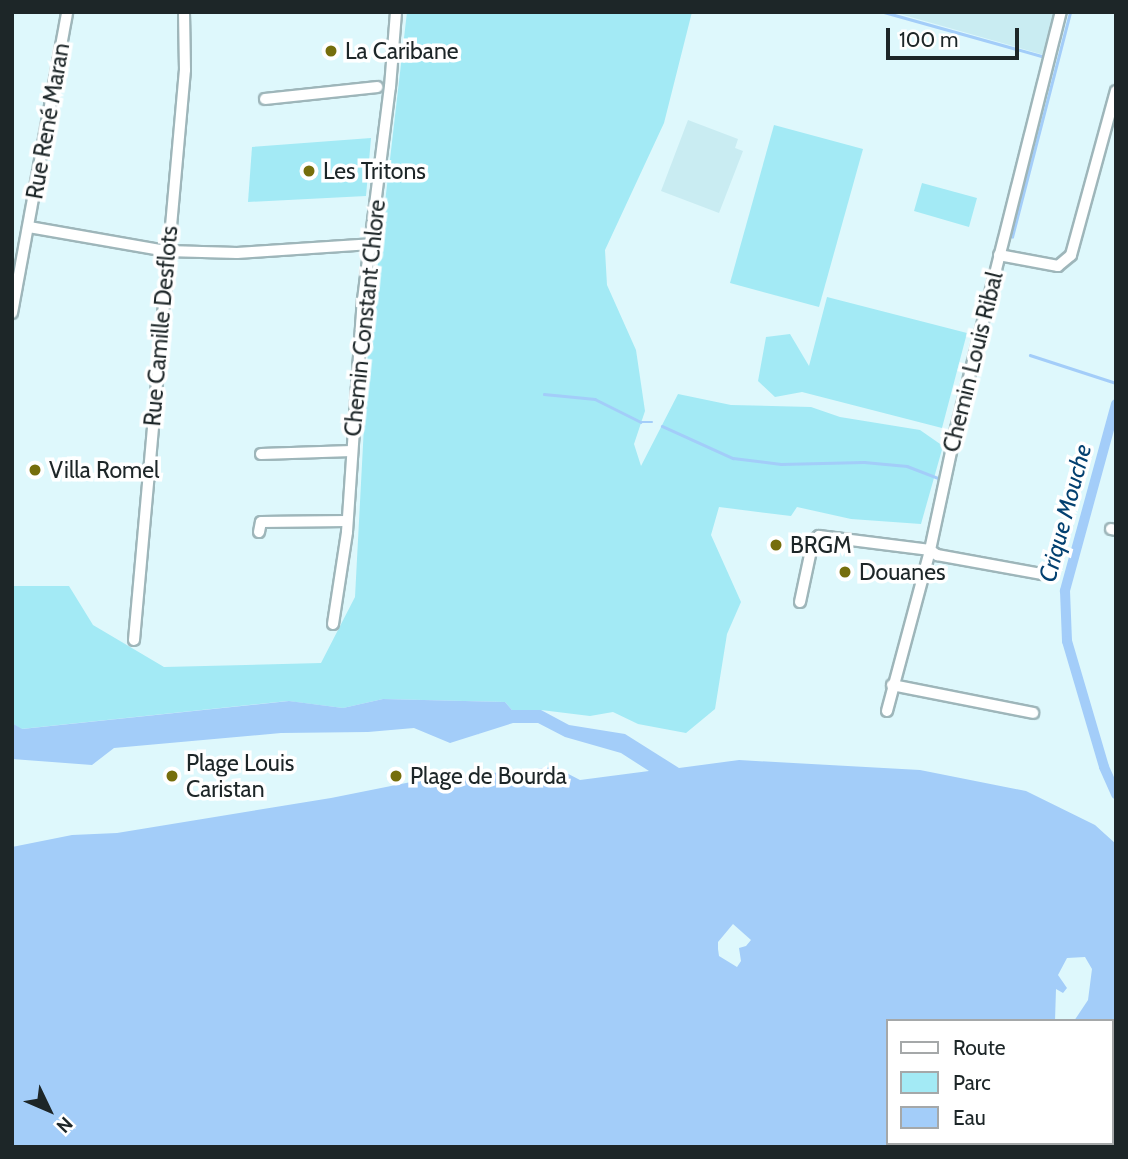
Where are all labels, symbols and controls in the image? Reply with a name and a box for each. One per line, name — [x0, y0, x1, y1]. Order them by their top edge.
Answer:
scale bar — [890, 14, 1023, 58]
text: 100 m — [899, 27, 958, 52]
place label: La Caribane — [345, 37, 459, 65]
street label: Rue René Maran — [21, 41, 75, 201]
marker: La Caribane — [323, 43, 339, 59]
place label: Les Tritons — [323, 157, 426, 185]
marker: Les Tritons — [301, 163, 317, 179]
street label: Chemin Constant Chlore — [339, 198, 391, 438]
street label: Rue Camille Desflots — [138, 225, 184, 427]
street label: Chemin Louis Ribal — [937, 269, 1009, 455]
water label: Crique Mouche — [1033, 441, 1097, 585]
place label: Villa Romel — [49, 456, 159, 484]
marker: Villa Romel — [27, 462, 43, 478]
place label: BRGM — [790, 531, 852, 559]
marker: BRGM — [768, 537, 784, 553]
place label: Douanes — [859, 558, 945, 586]
marker: Douanes — [837, 564, 853, 580]
place label: Plage Louis Caristan — [186, 749, 294, 803]
place label: Plage de Bourda — [410, 762, 567, 790]
marker: Plage Louis Caristan — [164, 768, 180, 784]
marker: Plage de Bourda — [388, 768, 404, 784]
legend — [886, 1019, 1114, 1145]
text: Route — [953, 1035, 1006, 1060]
text: Parc — [953, 1070, 991, 1095]
north arrow — [14, 1075, 84, 1145]
text: Eau — [953, 1105, 986, 1130]
text: N — [52, 1112, 77, 1138]

